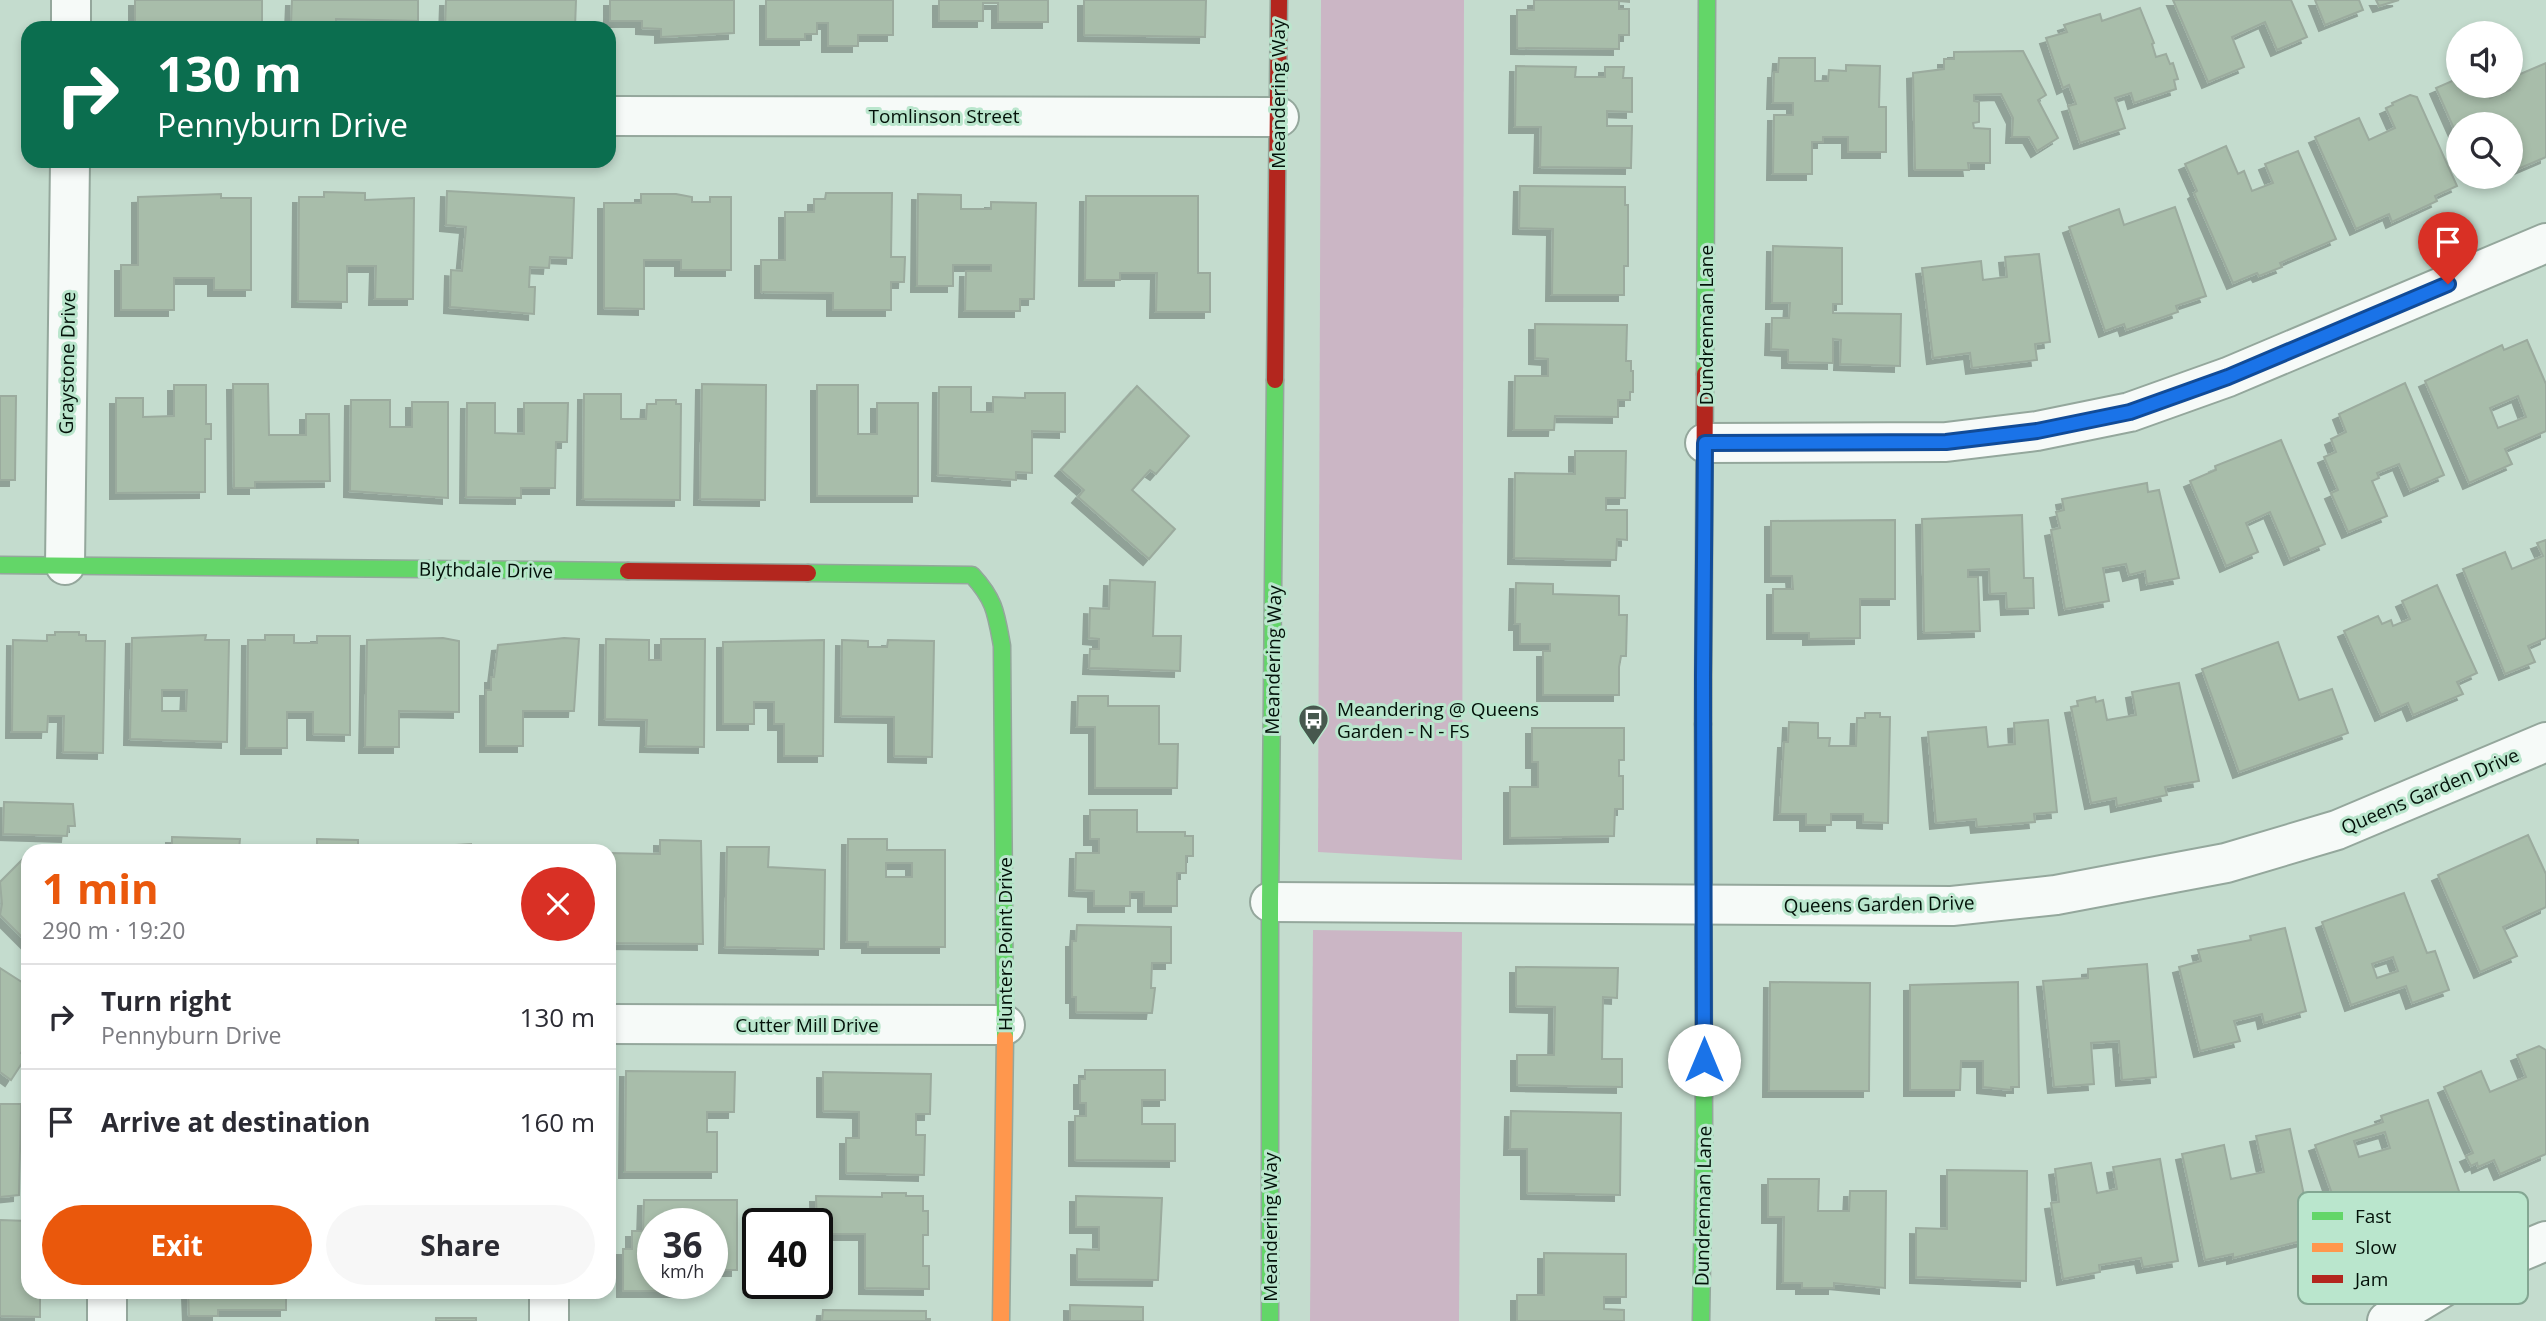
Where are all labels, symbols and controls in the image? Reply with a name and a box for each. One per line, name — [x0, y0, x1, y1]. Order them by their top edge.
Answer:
street label: Meandering Way — [1265, 19, 1291, 169]
map controls — [2446, 21, 2523, 189]
button: sound — [2446, 21, 2523, 98]
text: 130 m — [157, 40, 302, 106]
icon: right — [42, 49, 133, 140]
text: Pennyburn Drive — [157, 103, 408, 146]
street label: Tomlinson Street — [869, 103, 1020, 129]
button: search — [2446, 112, 2523, 189]
pin — [2418, 212, 2478, 284]
icon: arrive — [2429, 223, 2467, 261]
street label: Dundrennan Lane — [1693, 245, 1719, 405]
street label: Graystone Drive — [53, 291, 81, 435]
street label: Blythdale Drive — [419, 556, 553, 584]
street label: Meandering Way — [1259, 585, 1287, 735]
place label: Meandering @ Queens Garden - N - FS — [1337, 696, 1539, 744]
bus stop icon: Meandering @ Queens Garden - N - FS — [1297, 703, 1331, 747]
street label: Queens Garden Drive — [2337, 742, 2523, 840]
street label: Hunters Point Drive — [992, 857, 1018, 1031]
text: 1 min — [42, 859, 159, 916]
button: close — [521, 867, 595, 941]
street label: Queens Garden Drive — [1783, 889, 1975, 919]
text: 290 m · 19:20 — [42, 914, 185, 946]
text: Turn right — [101, 983, 232, 1019]
icon: right — [42, 998, 80, 1036]
text: 130 m — [520, 999, 595, 1035]
street label: Cutter Mill Drive — [735, 1012, 879, 1038]
text: Pennyburn Drive — [101, 1019, 281, 1051]
position arrow — [1667, 1023, 1741, 1097]
icon: arrive — [42, 1103, 80, 1141]
text: Arrive at destination — [101, 1104, 370, 1140]
text: 160 m — [520, 1104, 595, 1140]
street label: Dundrennan Lane — [1689, 1126, 1717, 1286]
street label: Meandering Way — [1257, 1152, 1283, 1302]
legend — [2298, 1192, 2528, 1304]
text: Fast — [2355, 1203, 2391, 1229]
button: Exit — [42, 1205, 312, 1285]
button: Share — [326, 1205, 595, 1285]
speed limit sign: 40 — [742, 1208, 833, 1299]
text: 36 — [662, 1221, 703, 1268]
text: Slow — [2355, 1234, 2397, 1260]
text: km/h — [661, 1259, 704, 1283]
text: Jam — [2353, 1266, 2388, 1292]

